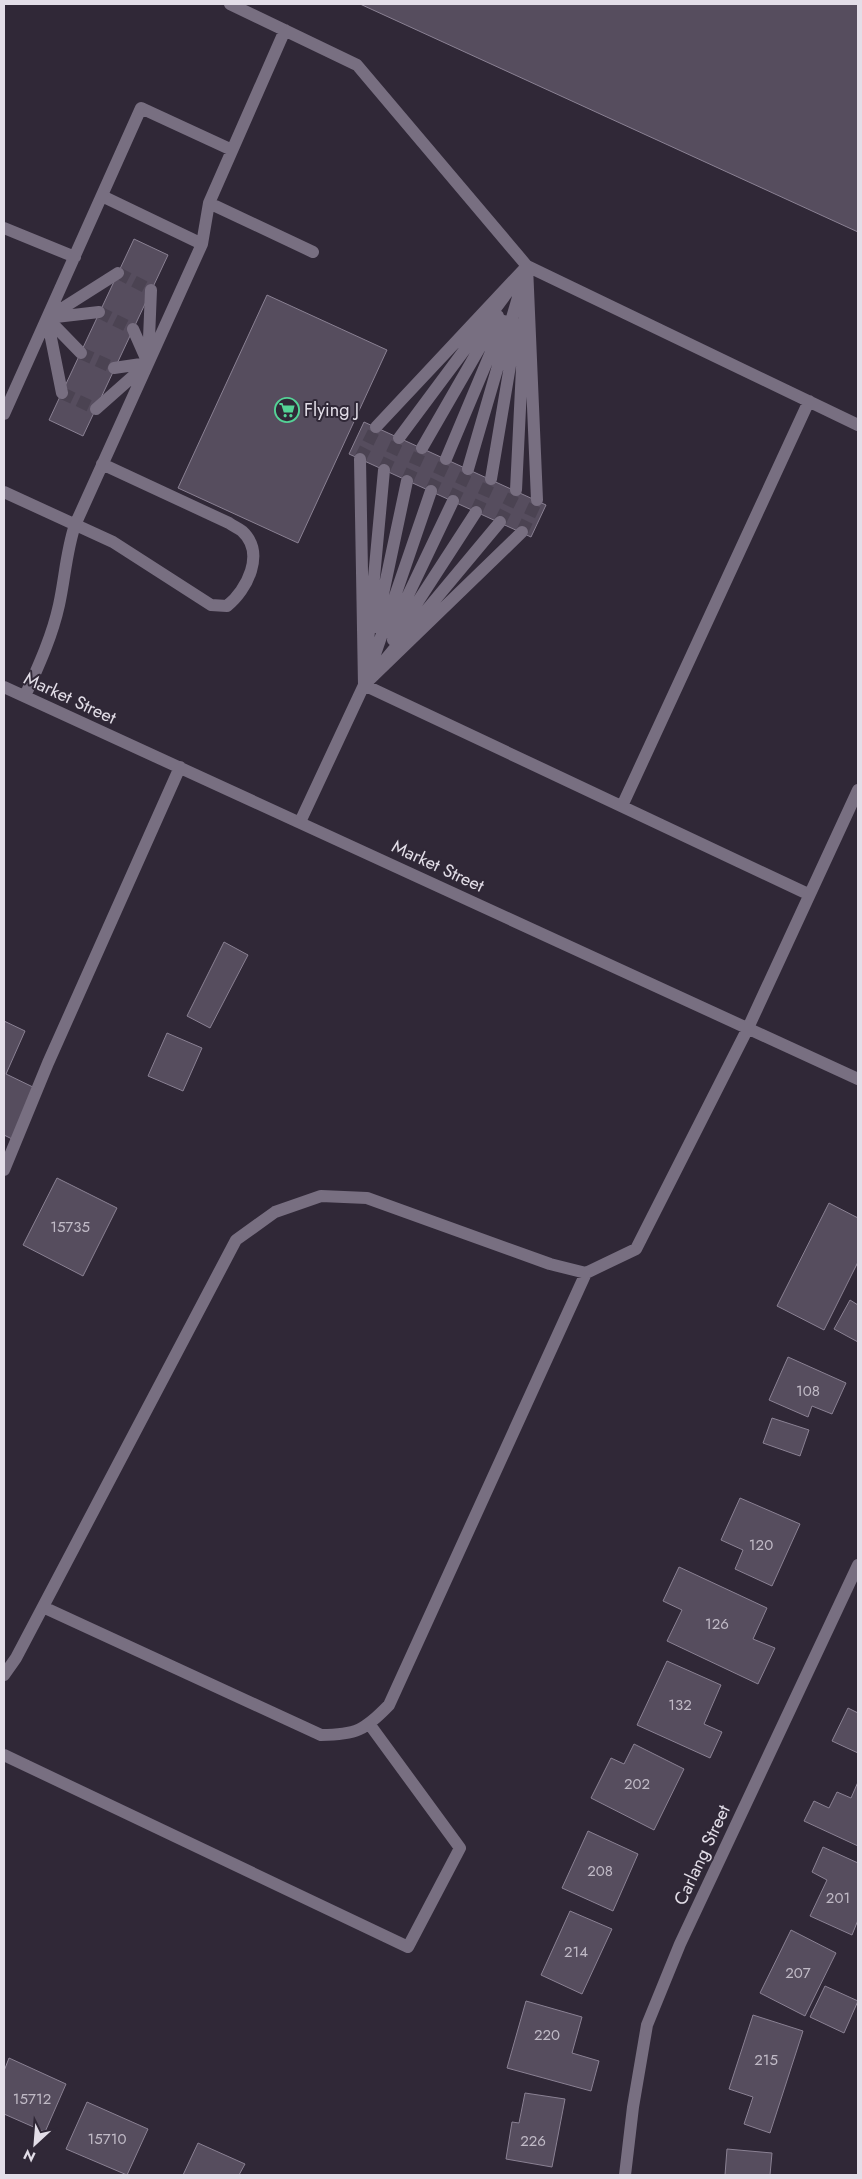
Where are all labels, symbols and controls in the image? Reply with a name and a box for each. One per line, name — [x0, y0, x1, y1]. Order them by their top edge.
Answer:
supermarket icon: Flying J — [274, 397, 300, 423]
place label: Flying J — [304, 397, 359, 423]
street label: Market Street — [20, 665, 121, 731]
street label: Market Street — [388, 833, 489, 899]
house number: 15735 — [50, 1216, 90, 1238]
house number: 108 — [796, 1380, 820, 1402]
house number: 120 — [749, 1534, 773, 1556]
house number: 126 — [705, 1613, 729, 1635]
house number: 132 — [668, 1694, 692, 1716]
house number: 202 — [624, 1773, 650, 1795]
street label: Carlang Street — [667, 1800, 737, 1909]
house number: 208 — [587, 1860, 613, 1882]
house number: 201 — [826, 1887, 850, 1909]
house number: 214 — [564, 1941, 588, 1963]
house number: 207 — [785, 1962, 811, 1984]
house number: 220 — [534, 2024, 560, 2046]
house number: 215 — [754, 2049, 778, 2071]
house number: 15712 — [13, 2088, 51, 2110]
north arrow — [10, 2119, 60, 2169]
house number: 15710 — [88, 2128, 126, 2150]
house number: 226 — [520, 2130, 546, 2152]
text: N — [20, 2144, 39, 2167]

